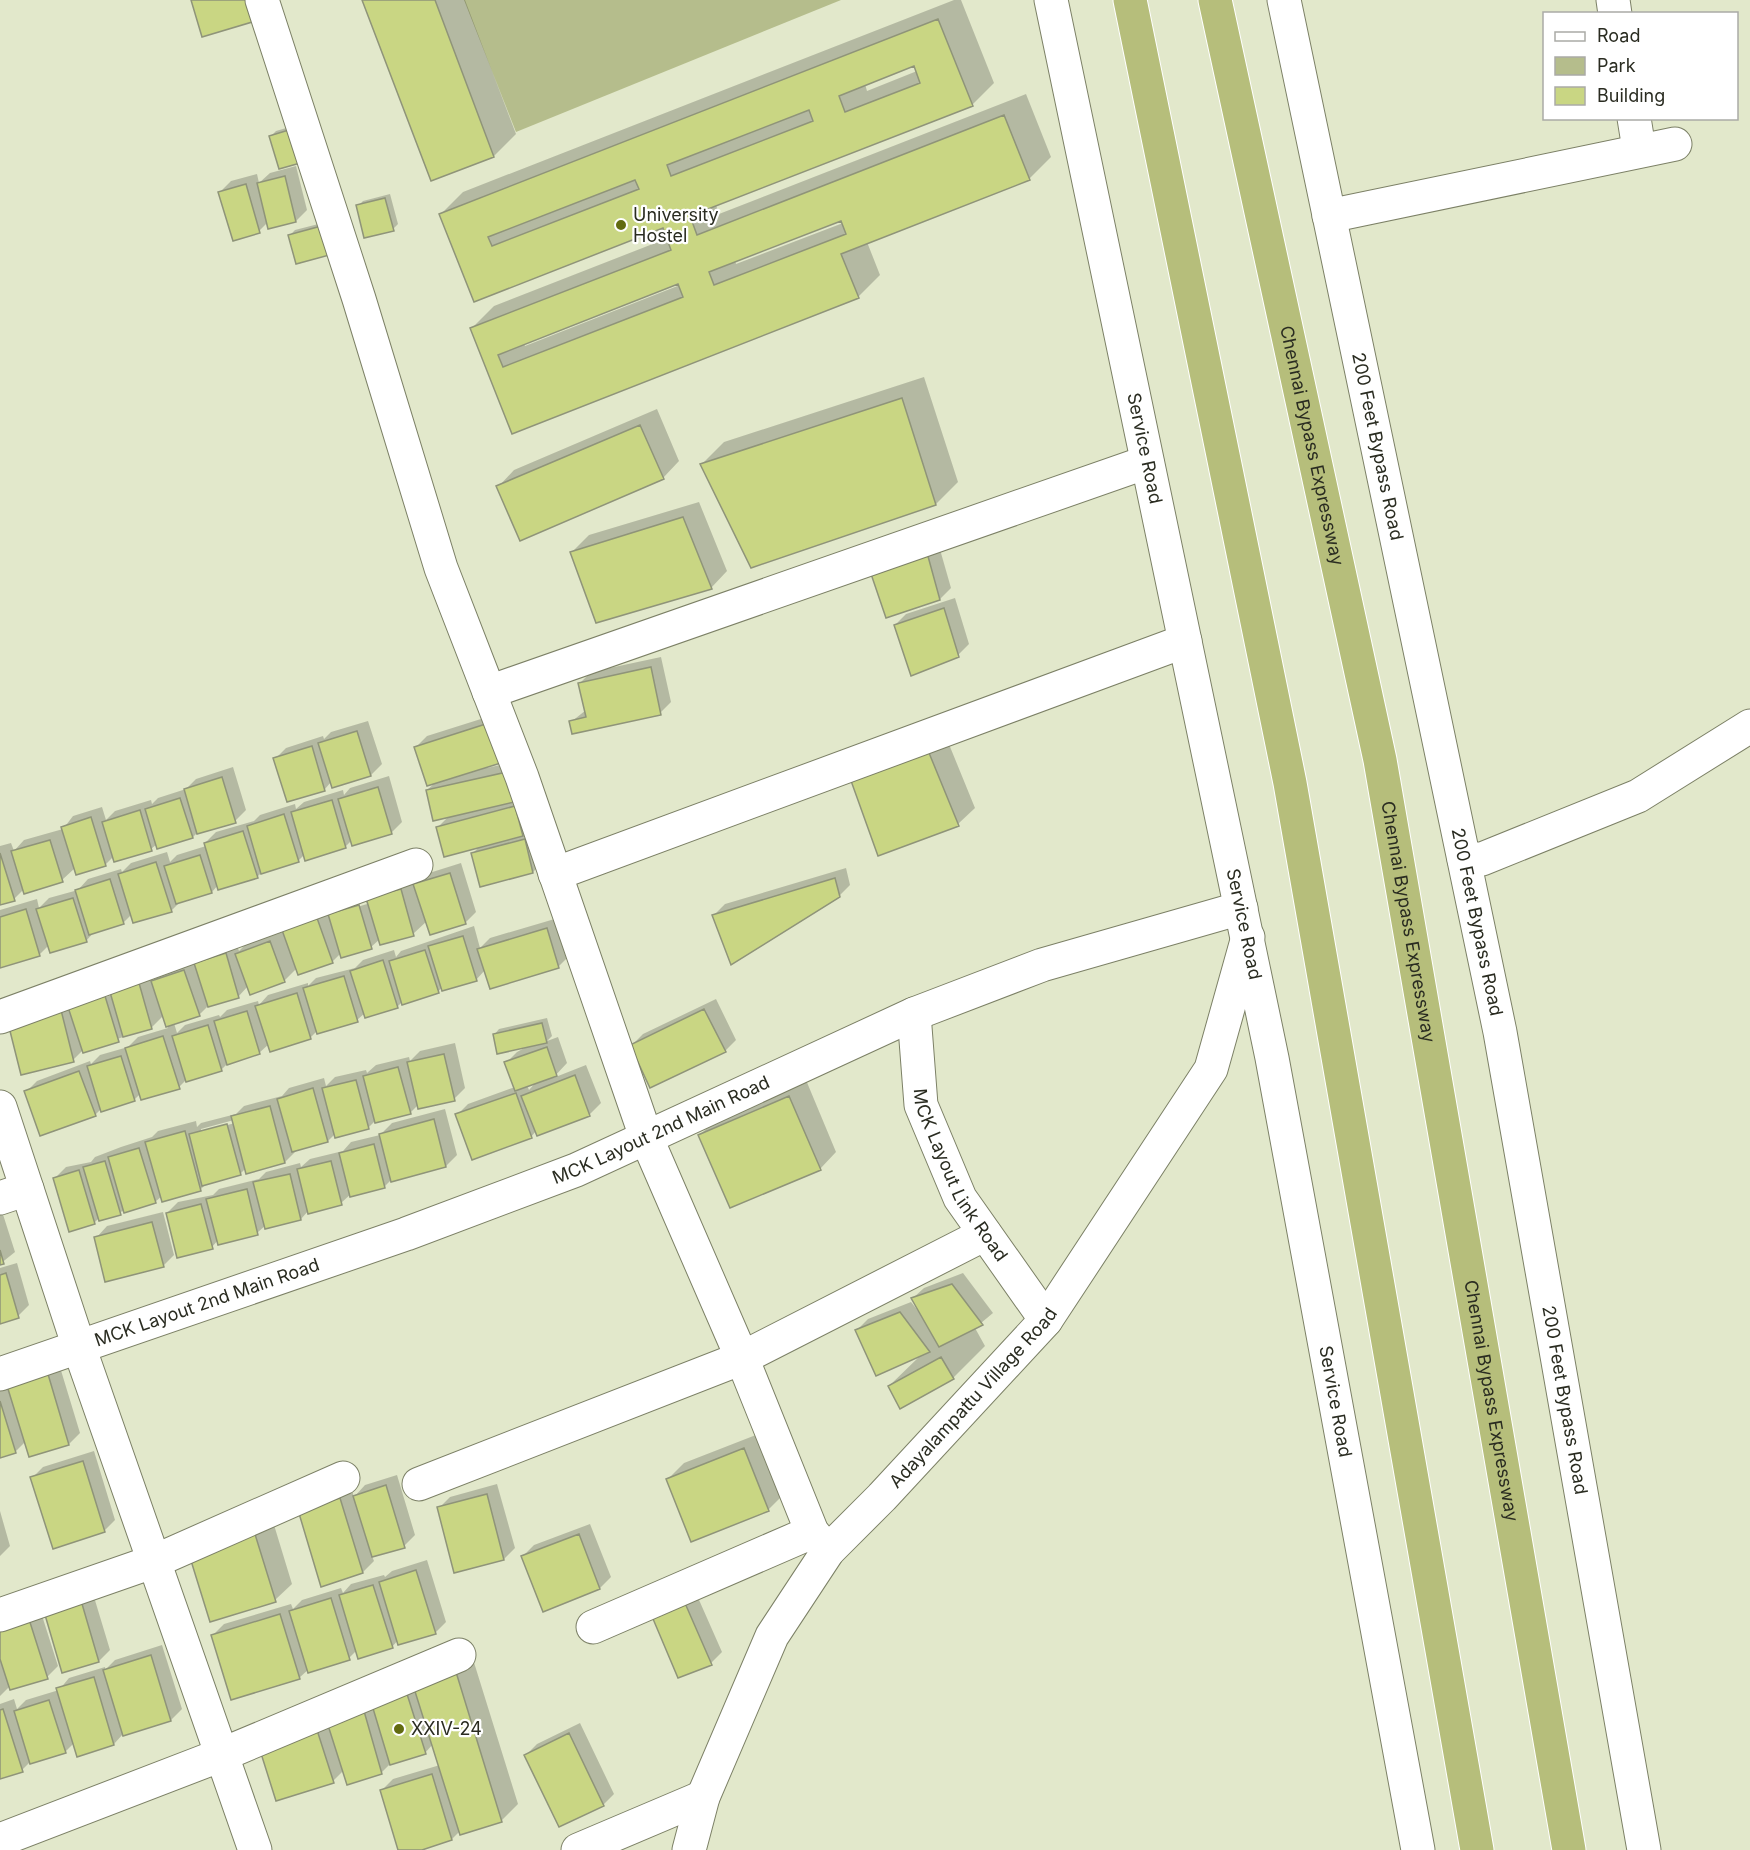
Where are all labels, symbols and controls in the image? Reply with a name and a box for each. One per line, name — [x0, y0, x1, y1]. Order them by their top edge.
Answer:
legend — [1543, 12, 1738, 120]
text: Road — [1597, 25, 1640, 46]
text: Park — [1597, 55, 1636, 76]
text: Building — [1597, 85, 1665, 106]
place label: University Hostel — [633, 204, 719, 246]
marker: University Hostel — [614, 218, 628, 232]
street label: Chennai Bypass Expressway — [1276, 324, 1348, 567]
street label: 200 Feet Bypass Road — [1348, 350, 1408, 542]
street label: Service Road — [1123, 391, 1167, 506]
street label: Chennai Bypass Expressway — [1377, 799, 1440, 1044]
street label: 200 Feet Bypass Road — [1448, 826, 1507, 1018]
street label: Service Road — [1223, 867, 1266, 981]
street label: MCK Layout 2nd Main Road — [549, 1071, 773, 1188]
street label: MCK Layout Link Road — [910, 1088, 1012, 1265]
street label: MCK Layout 2nd Main Road — [92, 1254, 322, 1351]
street label: Chennai Bypass Expressway — [1460, 1278, 1523, 1523]
street label: Adayalampattu Village Road — [885, 1304, 1061, 1492]
street label: 200 Feet Bypass Road — [1538, 1304, 1592, 1496]
street label: Service Road — [1315, 1344, 1356, 1459]
place label: XXIV-24 — [411, 1718, 482, 1739]
marker: XXIV-24 — [392, 1722, 406, 1736]

